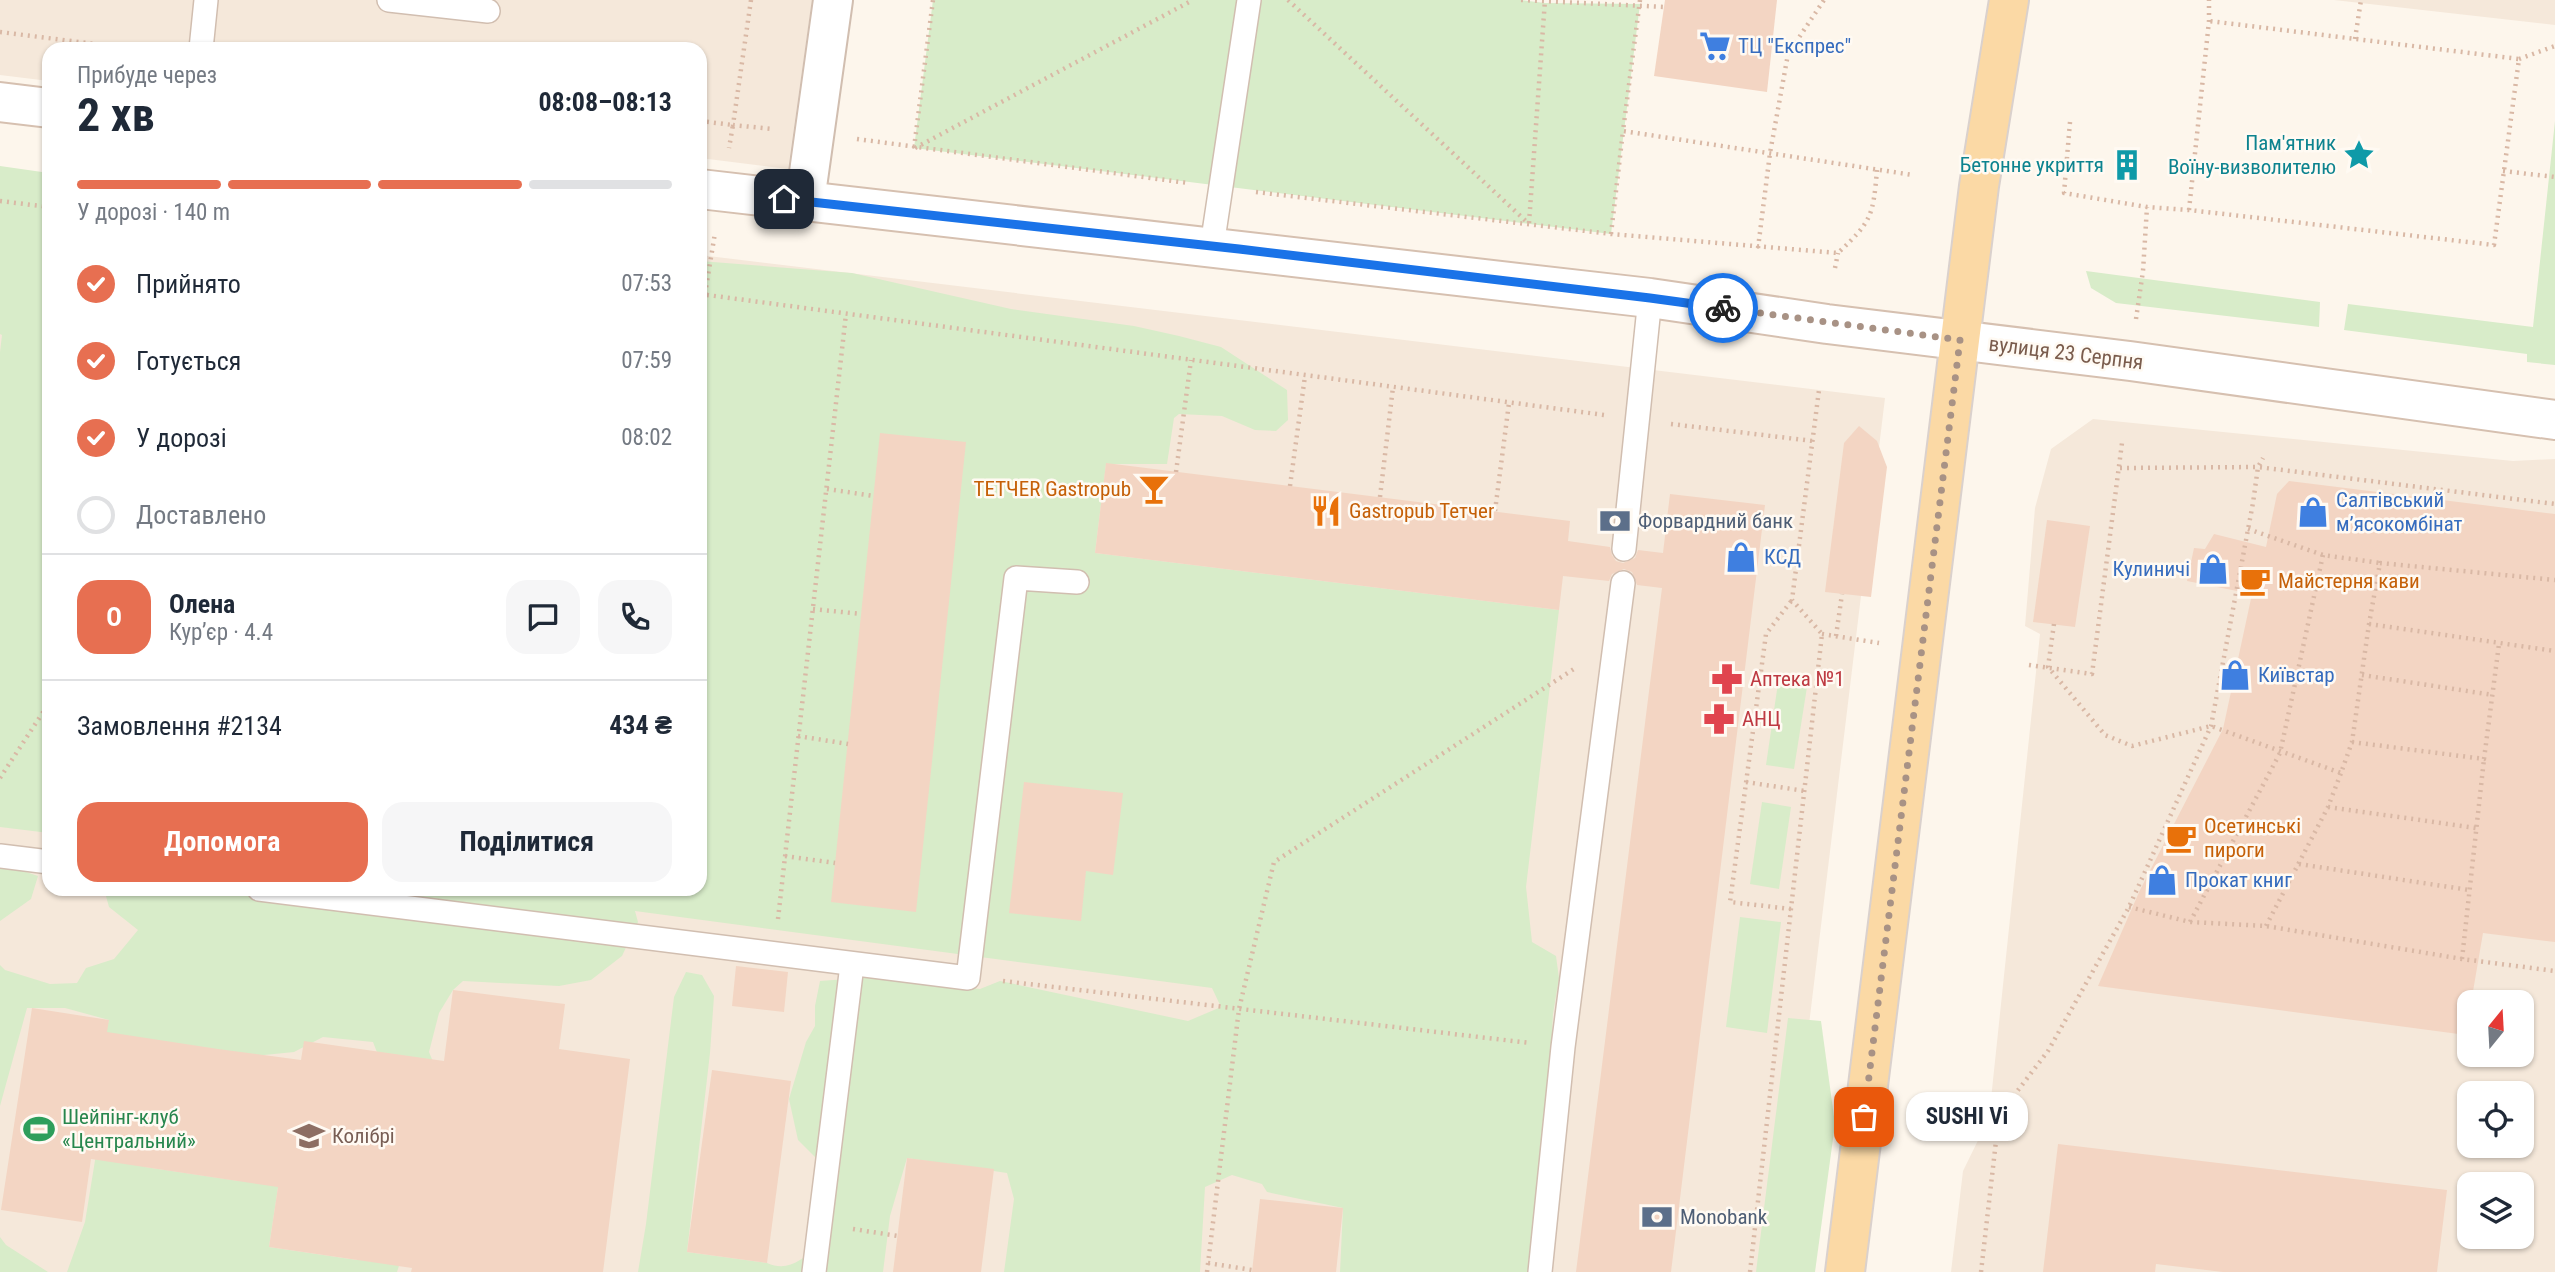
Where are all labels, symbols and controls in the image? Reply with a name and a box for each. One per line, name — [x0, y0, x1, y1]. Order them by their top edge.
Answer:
supermarket icon: ТЦ "Експрес" — [1698, 29, 1732, 63]
place label: ТЦ "Експрес" — [1738, 34, 1851, 58]
text: Прибуде через — [77, 62, 217, 89]
text: 08:08–08:13 — [538, 87, 672, 117]
text: 2 хв — [77, 88, 155, 142]
place label: Пам'ятник Воїну-визволителю — [2168, 131, 2336, 179]
place icon: Пам'ятник Воїну-визволителю — [2342, 138, 2376, 172]
building icon: Бетонне укриття — [2110, 148, 2144, 182]
place label: Бетонне укриття — [1960, 153, 2104, 177]
pin — [754, 169, 814, 229]
icon: home — [765, 180, 803, 218]
text: У дорозі · 140 m — [77, 199, 230, 226]
icon: check — [77, 265, 115, 303]
text: Прийнято — [136, 269, 241, 299]
text: 07:53 — [621, 270, 672, 297]
courier — [1688, 273, 1758, 343]
icon: bike — [1704, 289, 1742, 327]
street label: вулиця 23 Серпня — [1987, 332, 2145, 374]
icon: check — [77, 342, 115, 380]
text: Готується — [136, 346, 241, 376]
text: 07:59 — [621, 347, 672, 374]
icon: check — [77, 419, 115, 457]
text: У дорозі — [136, 423, 227, 453]
text: 08:02 — [621, 424, 672, 451]
bar icon: ТЕТЧЕR Gastropub — [1137, 472, 1171, 506]
place label: ТЕТЧЕR Gastropub — [974, 477, 1131, 501]
place label: Салтівський мʼясокомбінат — [2336, 488, 2463, 536]
restaurant icon: Gastropub Teтчеr — [1309, 494, 1343, 528]
shop icon: Салтівський мʼясокомбінат — [2296, 495, 2330, 529]
place label: Gastropub Teтчеr — [1349, 499, 1494, 523]
text: Доставлено — [136, 500, 266, 530]
bank icon: Форвардний банк — [1598, 504, 1632, 538]
place label: Форвардний банк — [1638, 509, 1793, 533]
shop icon: КСД — [1724, 540, 1758, 574]
place label: КСД — [1764, 545, 1801, 569]
shop icon: Кулиничі — [2196, 552, 2230, 586]
place label: Кулиничі — [2113, 557, 2190, 581]
cafe icon: Майстерня кави — [2238, 564, 2272, 598]
place label: Майстерня кави — [2278, 569, 2420, 593]
button: chat — [506, 580, 580, 654]
button: phone — [598, 580, 672, 654]
text: Олена — [169, 589, 235, 619]
text: О — [106, 602, 122, 632]
text: Кур’єр · 4.4 — [169, 619, 273, 646]
shop icon: Київстар — [2218, 658, 2252, 692]
pharmacy icon: Аптека №1 — [1710, 662, 1744, 696]
place label: Київстар — [2258, 663, 2335, 687]
place label: Аптека №1 — [1750, 667, 1845, 691]
pharmacy icon: АНЦ — [1702, 702, 1736, 736]
place label: АНЦ — [1742, 707, 1781, 731]
text: 434 ₴ — [609, 710, 672, 740]
text: Замовлення #2134 — [77, 711, 282, 741]
button: Допомога — [77, 802, 368, 882]
button: Поділитися — [382, 802, 672, 882]
place label: Осетинські пироги — [2204, 814, 2301, 862]
cafe icon: Осетинські пироги — [2164, 821, 2198, 855]
shop icon: Прокат книг — [2145, 863, 2179, 897]
place label: Прокат книг — [2185, 868, 2292, 892]
north arrow — [2457, 990, 2534, 1068]
map controls — [2457, 990, 2534, 1249]
button: locate — [2457, 1081, 2534, 1158]
pin — [1834, 1087, 1894, 1147]
callout: SUSHI Vi — [1906, 1092, 2028, 1142]
icon: bag — [1845, 1098, 1883, 1136]
text: SUSHI Vi — [1926, 1103, 2008, 1130]
place label: Шейпінг-клуб «Центральний» — [62, 1105, 196, 1153]
sports icon: Шейпінг-клуб «Центральний» — [22, 1112, 56, 1146]
school or university icon: Колібрі — [292, 1119, 326, 1153]
place label: Колібрі — [332, 1124, 395, 1148]
button: layers — [2457, 1172, 2534, 1249]
bank icon: Monobank — [1640, 1200, 1674, 1234]
place label: Monobank — [1680, 1205, 1768, 1229]

